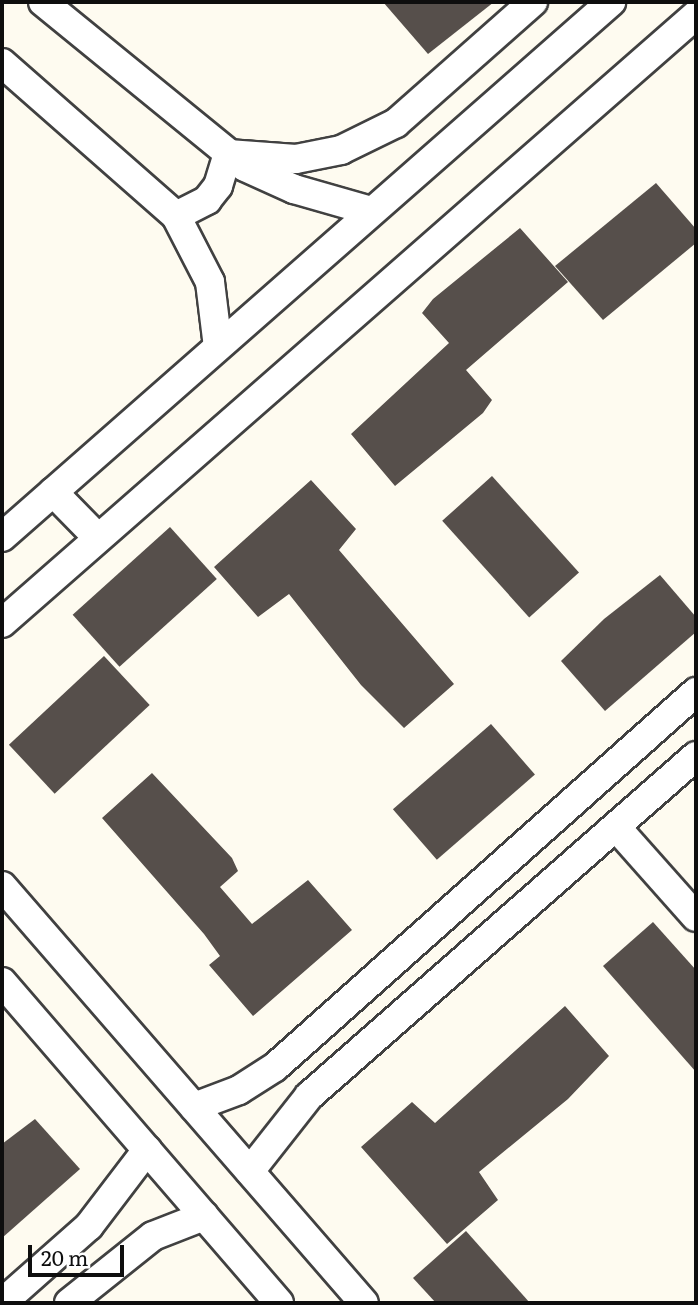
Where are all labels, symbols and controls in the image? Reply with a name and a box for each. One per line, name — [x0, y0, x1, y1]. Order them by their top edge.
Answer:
scale bar — [32, 1232, 128, 1276]
text: 20 m — [41, 1241, 88, 1272]

